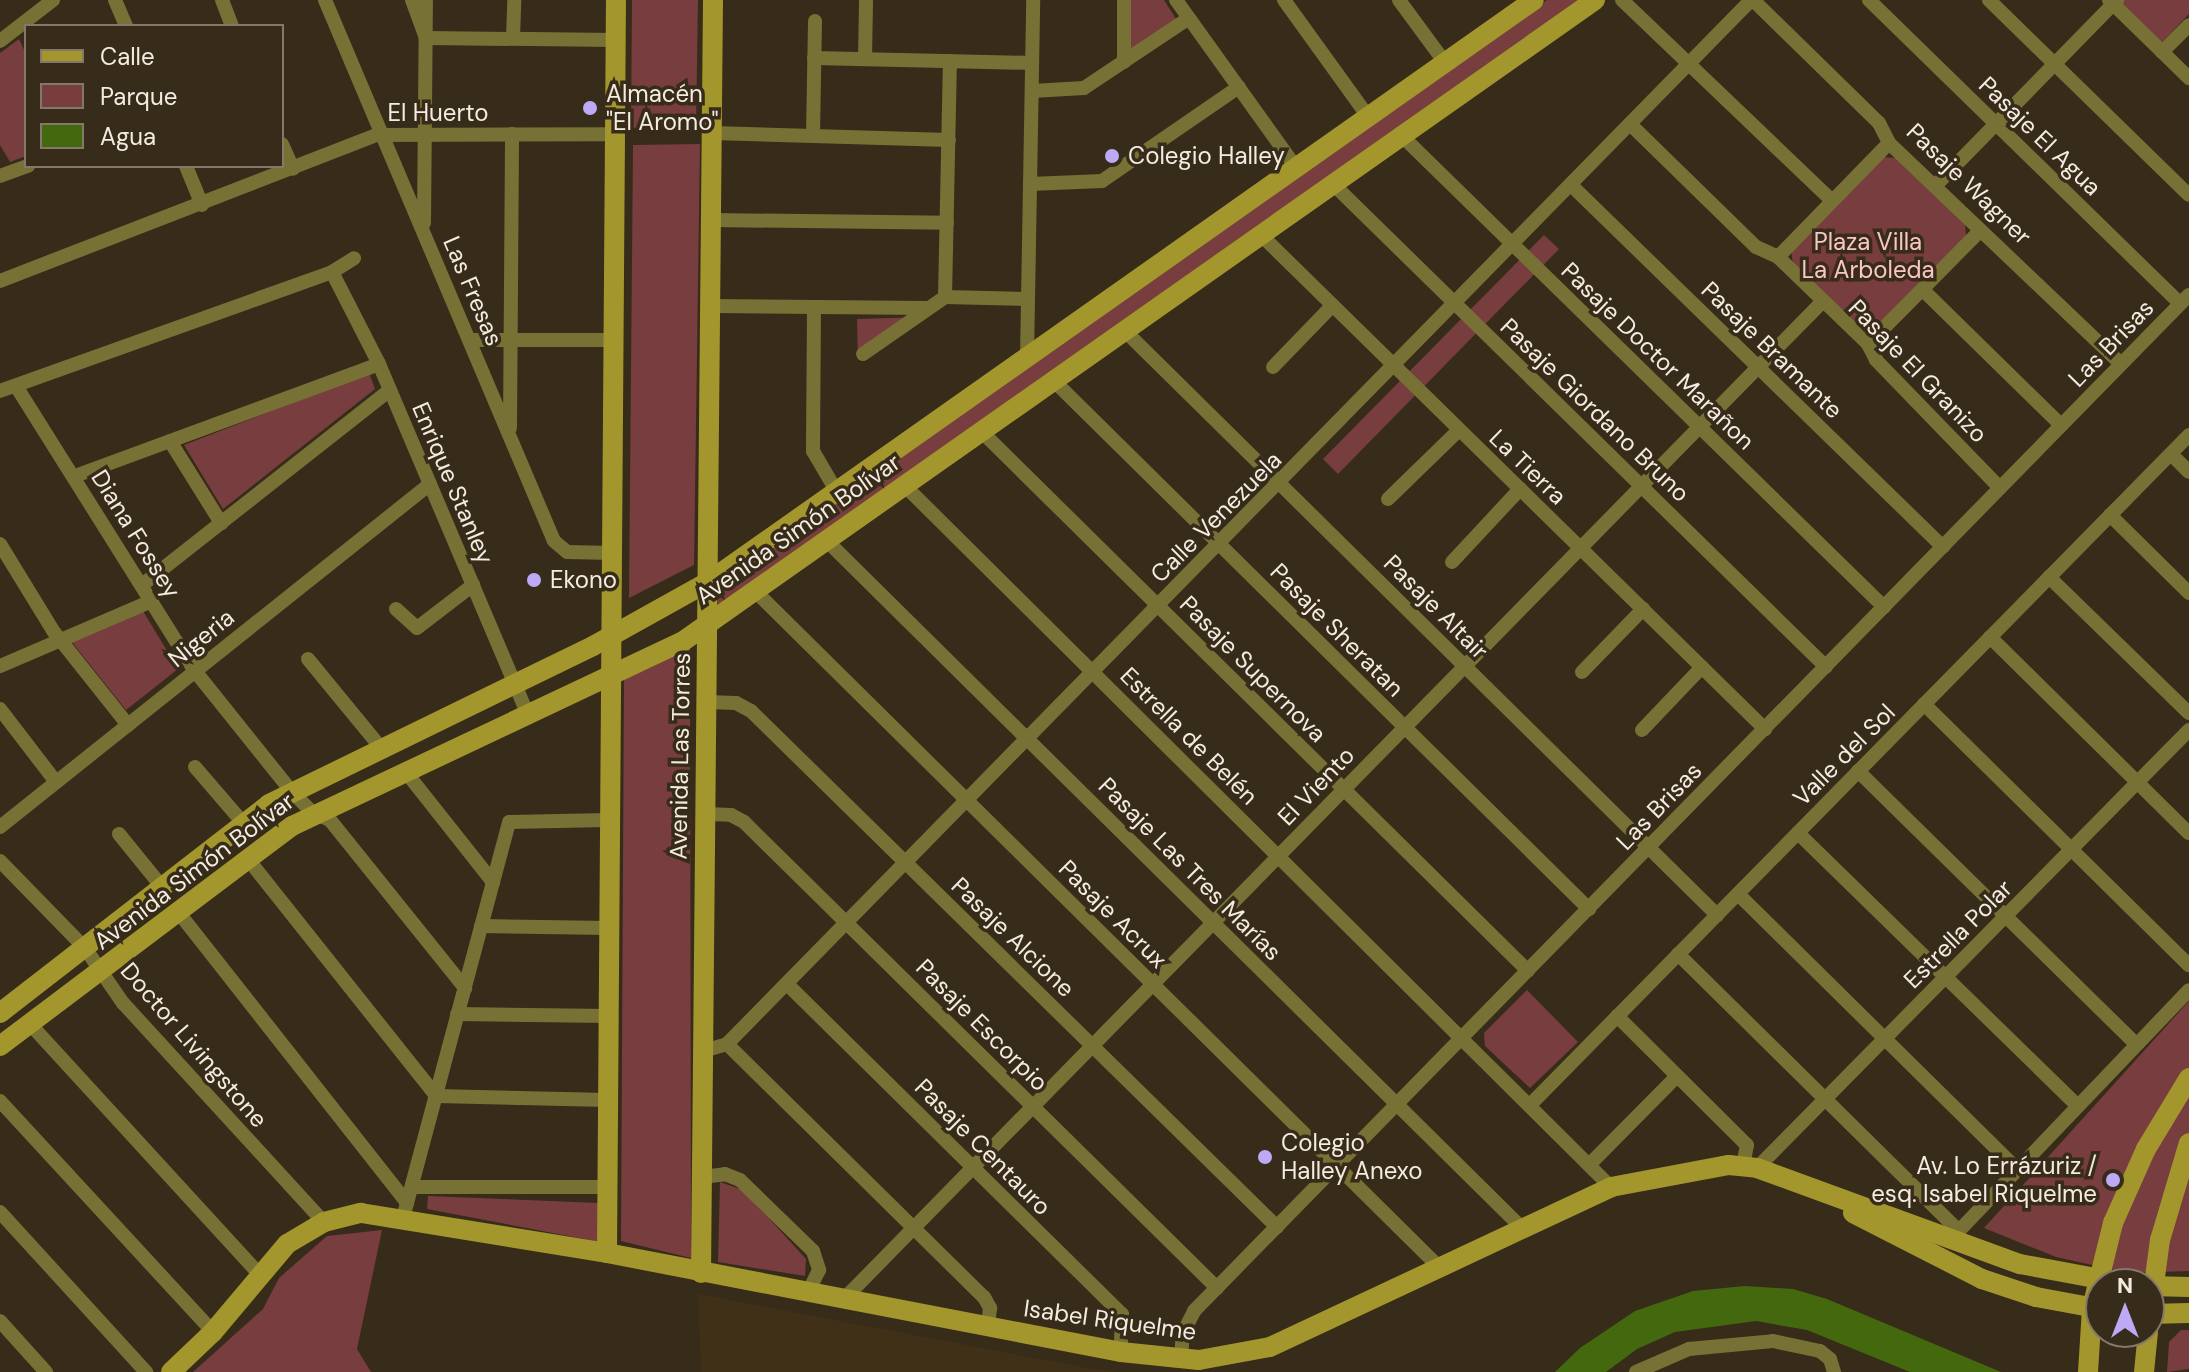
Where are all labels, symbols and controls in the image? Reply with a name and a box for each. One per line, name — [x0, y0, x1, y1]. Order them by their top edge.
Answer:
legend — [24, 24, 284, 168]
text: Calle — [100, 41, 155, 72]
street label: Pasaje El Agua — [1973, 70, 2107, 202]
place label: Almacén "El Aromo" — [606, 80, 718, 136]
text: Parque — [100, 81, 177, 112]
street label: El Huerto — [387, 99, 489, 127]
marker: Almacén "El Aromo" — [581, 99, 599, 117]
street label: Pasaje Wagner — [1901, 117, 2037, 251]
text: Agua — [100, 121, 156, 152]
place label: Colegio Halley — [1128, 142, 1285, 170]
marker: Colegio Halley — [1103, 147, 1121, 165]
park label: Plaza Villa La Arboleda — [1801, 228, 1935, 284]
street label: Las Fresas — [437, 232, 509, 350]
street label: Pasaje Doctor Marañon — [1556, 256, 1760, 456]
street label: Pasaje Bramante — [1696, 275, 1848, 425]
street label: Las Brisas — [2062, 293, 2160, 393]
street label: Pasaje El Granizo — [1842, 294, 1994, 448]
street label: Pasaje Giordano Bruno — [1495, 312, 1695, 508]
street label: Enrique Stanley — [406, 398, 500, 568]
street label: La Tierra — [1484, 423, 1572, 511]
street label: Calle Venezuela — [1145, 446, 1287, 588]
street label: Avenida Simón Bolívar — [690, 447, 906, 611]
street label: Diana Fossey — [85, 465, 187, 603]
street label: Pasaje Altair — [1378, 549, 1494, 665]
street label: Pasaje Sheratan — [1264, 557, 1410, 703]
place label: Ekono — [550, 566, 617, 594]
marker: Ekono — [525, 571, 543, 589]
street label: Pasaje Supernova — [1174, 590, 1332, 748]
street label: Nigeria — [162, 603, 240, 673]
street label: Avenida Las Torres — [664, 652, 696, 860]
street label: Estrella de Belén — [1114, 661, 1264, 811]
street label: Valle del Sol — [1787, 698, 1901, 812]
street label: El Viento — [1272, 741, 1360, 831]
street label: Las Brisas — [1610, 756, 1708, 856]
street label: Pasaje Las Tres Marías — [1093, 772, 1287, 966]
street label: Avenida Simón Bolívar — [88, 786, 300, 956]
street label: Pasaje Acrux — [1053, 854, 1173, 974]
street label: Pasaje Alcione — [946, 871, 1080, 1003]
street label: Estrella Polar — [1898, 874, 2018, 994]
street label: Pasaje Escorpio — [910, 953, 1054, 1097]
street label: Doctor Livingstone — [115, 957, 273, 1133]
street label: Pasaje Centauro — [909, 1073, 1057, 1221]
place label: Colegio Halley Anexo — [1281, 1129, 1422, 1185]
marker: Colegio Halley Anexo — [1256, 1148, 1274, 1166]
place label: Av. Lo Errázuriz / esq. Isabel Riquelme — [1871, 1152, 2097, 1208]
marker: Av. Lo Errázuriz / esq. Isabel Riquelme — [2104, 1171, 2122, 1189]
north arrow — [2085, 1268, 2165, 1348]
text: N — [2117, 1271, 2133, 1300]
street label: Isabel Riquelme — [1022, 1294, 1198, 1346]

